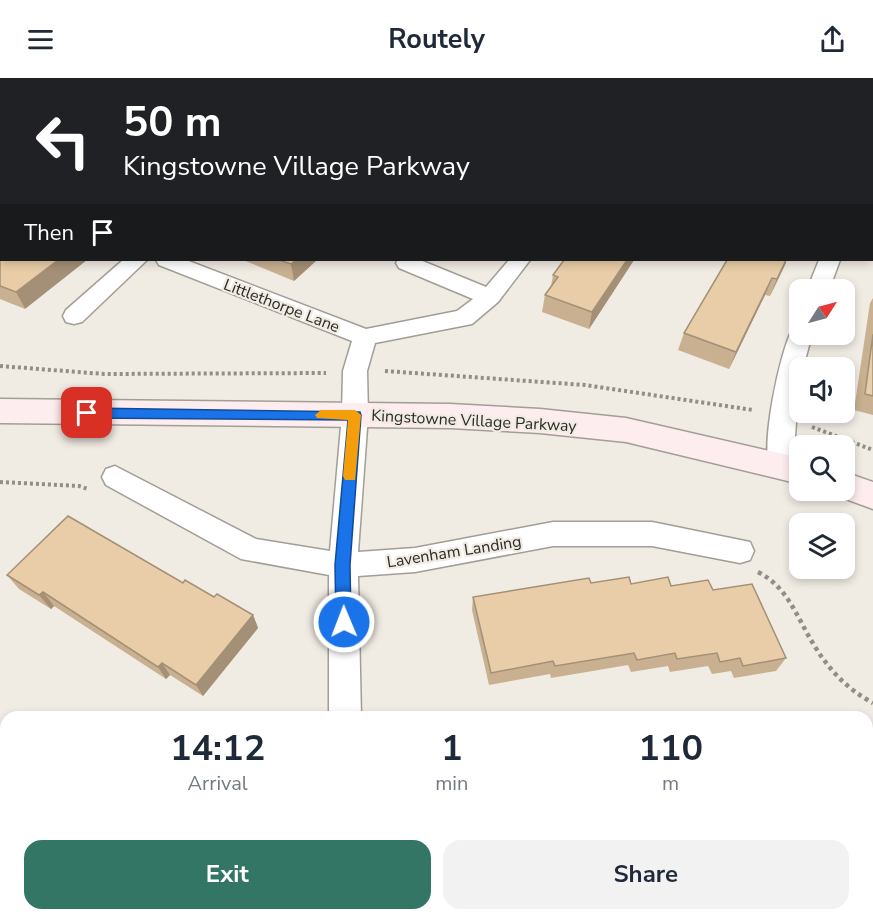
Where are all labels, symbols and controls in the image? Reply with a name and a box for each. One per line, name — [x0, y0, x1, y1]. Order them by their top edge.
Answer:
text: Routely — [388, 21, 485, 58]
icon: menu — [24, 23, 57, 56]
icon: share — [816, 23, 849, 56]
text: 50 m — [123, 94, 222, 151]
icon: left — [24, 102, 102, 180]
text: Kingstowne Village Parkway — [123, 148, 470, 185]
icon: arrive — [86, 216, 119, 249]
text: Then — [24, 218, 74, 248]
street label: Littlethorpe Lane — [220, 274, 343, 338]
north arrow — [789, 279, 855, 345]
map controls — [789, 279, 855, 579]
button: sound — [789, 357, 855, 423]
pin — [61, 387, 112, 438]
icon: arrive — [70, 396, 103, 429]
street label: Kingstowne Village Parkway — [371, 405, 578, 437]
button: search — [789, 435, 855, 501]
button: layers — [789, 513, 855, 579]
street label: Lavenham Landing — [385, 530, 523, 573]
position arrow — [312, 590, 376, 654]
text: 14:12 — [170, 724, 265, 773]
text: 1 — [441, 724, 463, 773]
text: 110 — [638, 724, 703, 773]
text: Arrival — [188, 770, 248, 797]
text: min — [435, 770, 468, 797]
text: m — [662, 770, 679, 797]
button: Exit — [24, 840, 431, 909]
button: Share — [443, 840, 849, 909]

